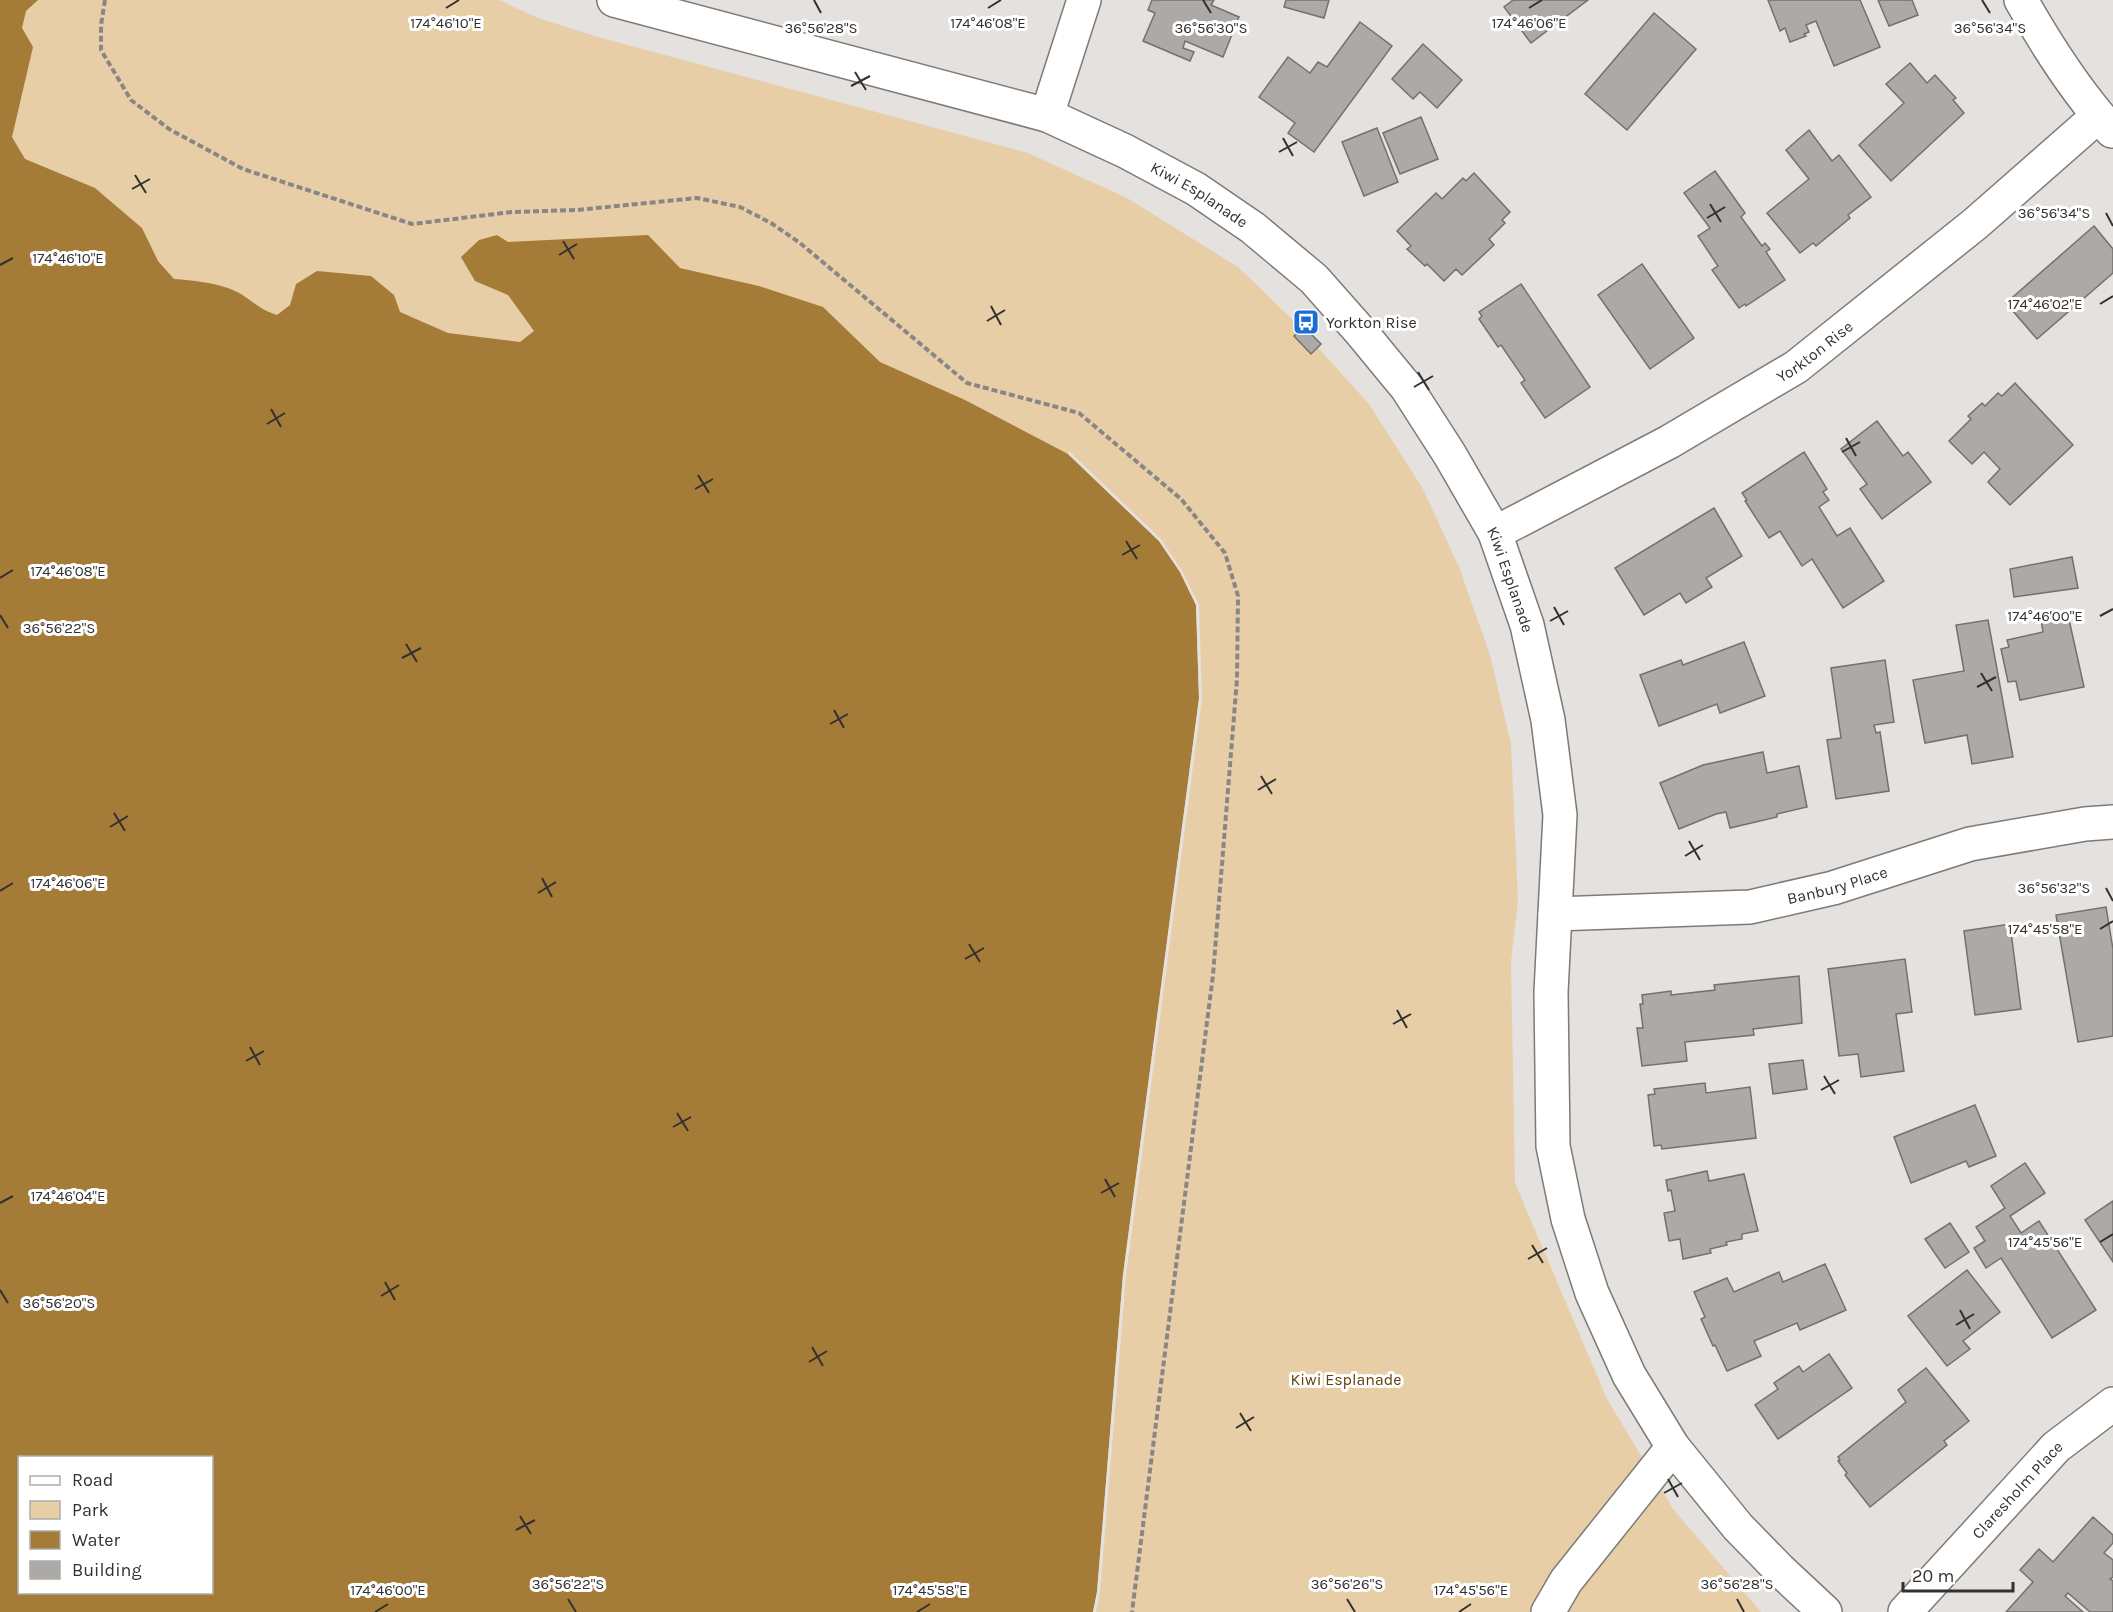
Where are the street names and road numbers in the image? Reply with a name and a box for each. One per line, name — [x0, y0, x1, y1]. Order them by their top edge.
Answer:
street label: Kiwi Esplanade — [1147, 158, 1251, 232]
street label: Yorkton Rise — [1773, 317, 1857, 386]
street label: Kiwi Esplanade — [1483, 523, 1537, 634]
street label: Banbury Place — [1785, 862, 1890, 908]
street label: Claresholm Place — [1968, 1437, 2066, 1543]

